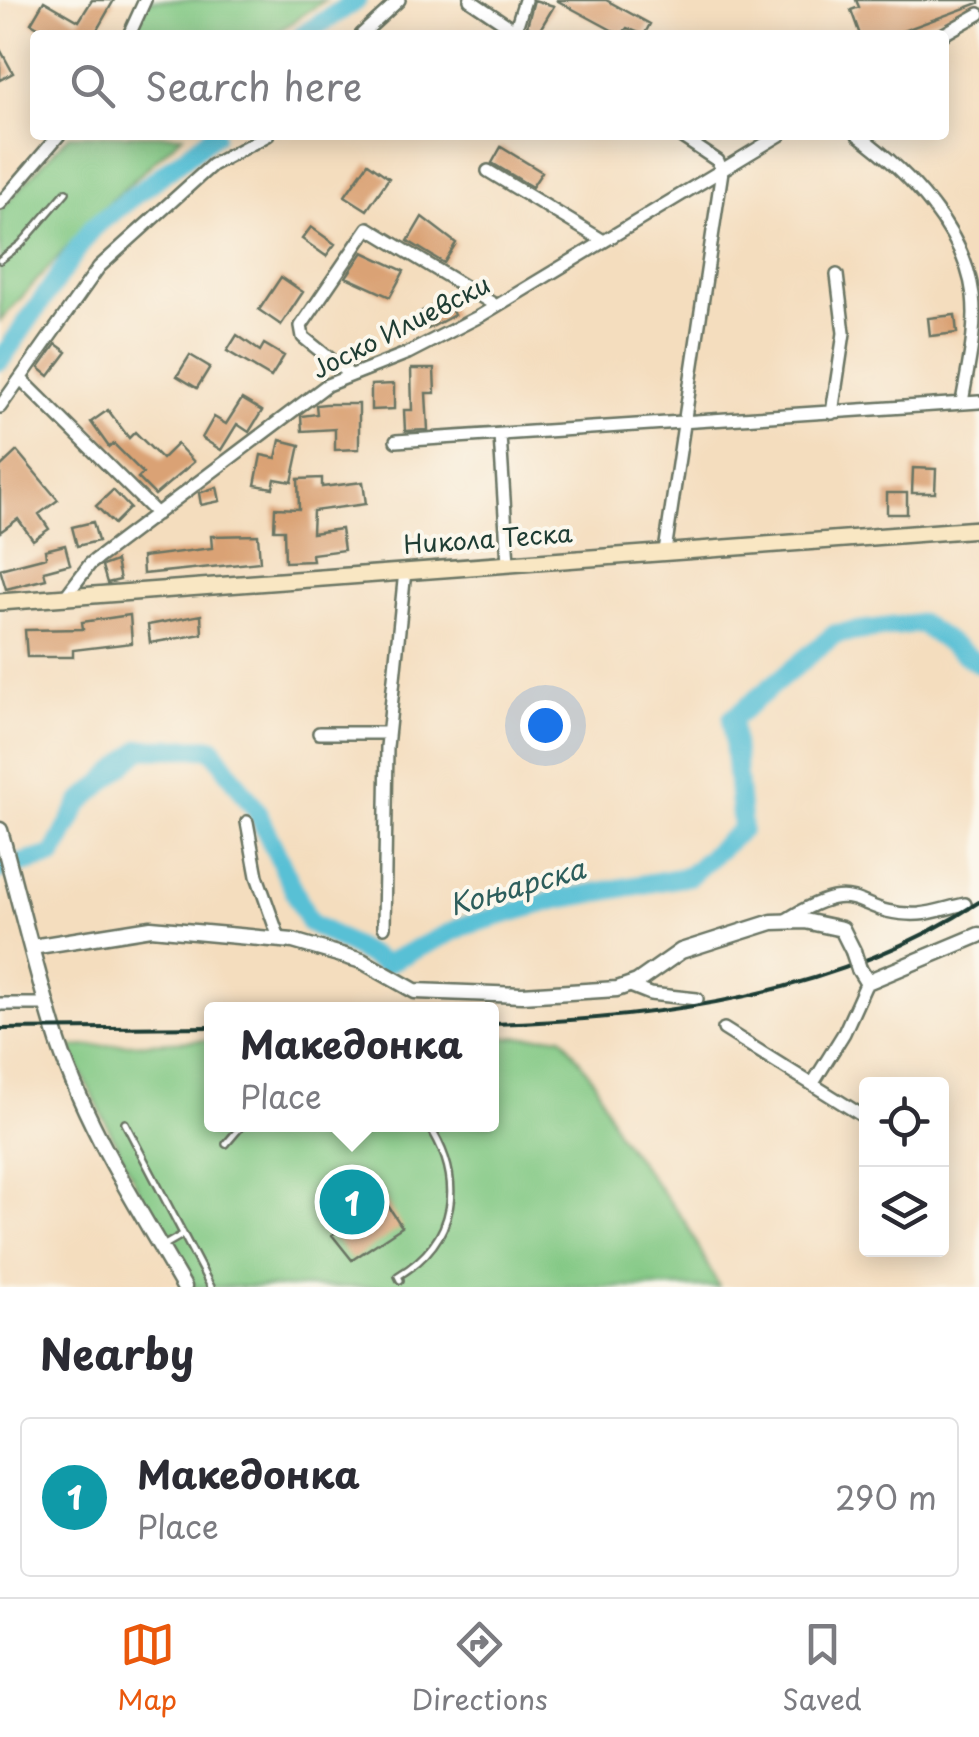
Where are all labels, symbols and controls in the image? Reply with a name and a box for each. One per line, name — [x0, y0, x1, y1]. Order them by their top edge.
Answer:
search box — [30, 30, 949, 140]
text: Search here — [145, 57, 362, 114]
icon: search — [65, 58, 120, 113]
street label: Јоско Илиевски — [305, 265, 496, 387]
street label: Никола Теска — [402, 513, 574, 563]
your location — [520, 700, 571, 751]
water label: Коњарска — [444, 845, 590, 925]
popup — [204, 1002, 499, 1132]
text: Македонка — [240, 1015, 463, 1072]
text: Place — [240, 1072, 322, 1120]
map controls — [859, 1077, 949, 1257]
button: locate — [859, 1077, 949, 1167]
pin: 1 — [320, 1164, 384, 1240]
button: layers — [859, 1167, 949, 1257]
text: Nearby — [40, 1321, 194, 1384]
text: Македонка — [137, 1445, 360, 1502]
text: 1 — [67, 1473, 82, 1521]
text: 290 m — [835, 1473, 937, 1521]
text: Place — [137, 1502, 219, 1550]
tab: Map — [117, 1617, 177, 1720]
tab: Directions — [412, 1617, 548, 1720]
tab: Saved — [782, 1617, 862, 1720]

